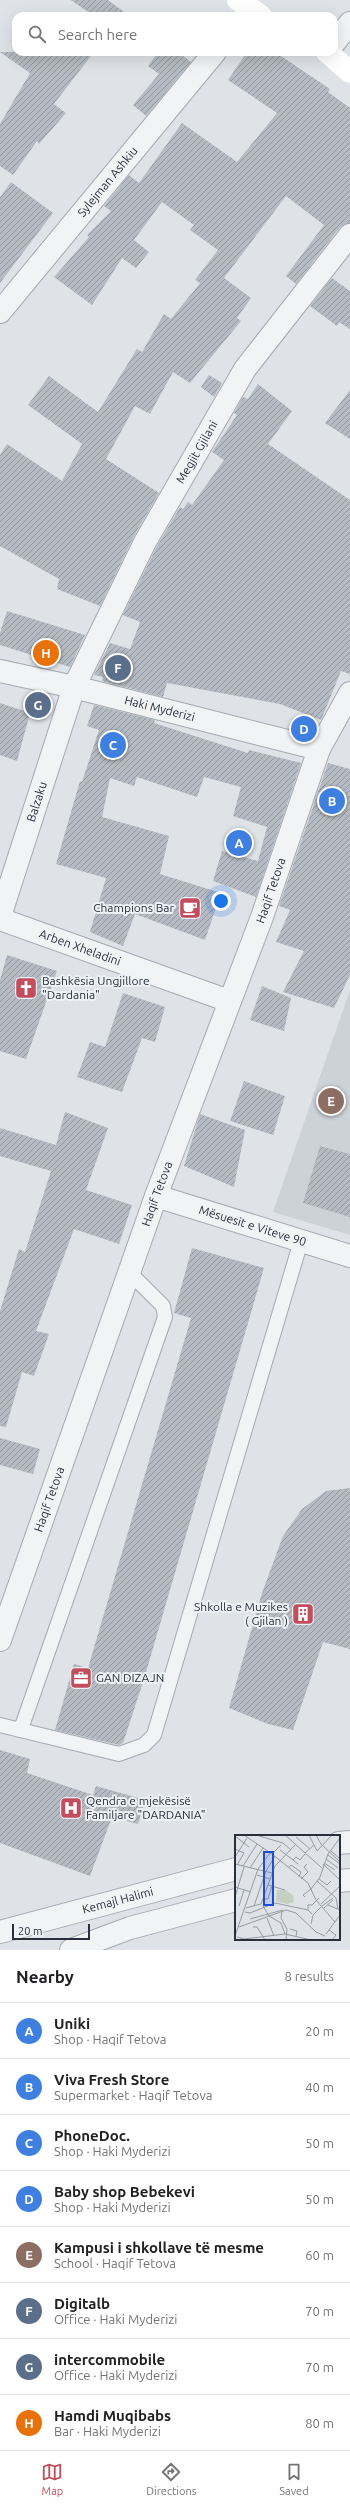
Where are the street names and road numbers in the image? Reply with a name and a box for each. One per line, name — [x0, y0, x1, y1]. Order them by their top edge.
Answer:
street label: Sylejman Ashkiu — [75, 144, 140, 219]
street label: Megjit Gjilani — [173, 418, 220, 485]
street label: Haki Myderizi — [123, 693, 196, 723]
street label: Balzaku — [24, 780, 49, 823]
street label: Haqif Tetova — [253, 856, 288, 925]
street label: Arben Xheladini — [38, 927, 123, 968]
street label: Haqif Tetova — [139, 1159, 175, 1228]
street label: Mësuesit e Viteve 90 — [197, 1203, 308, 1248]
street label: Haqif Tetova — [31, 1465, 66, 1534]
street label: Kemajl Halimi — [81, 1884, 155, 1916]

